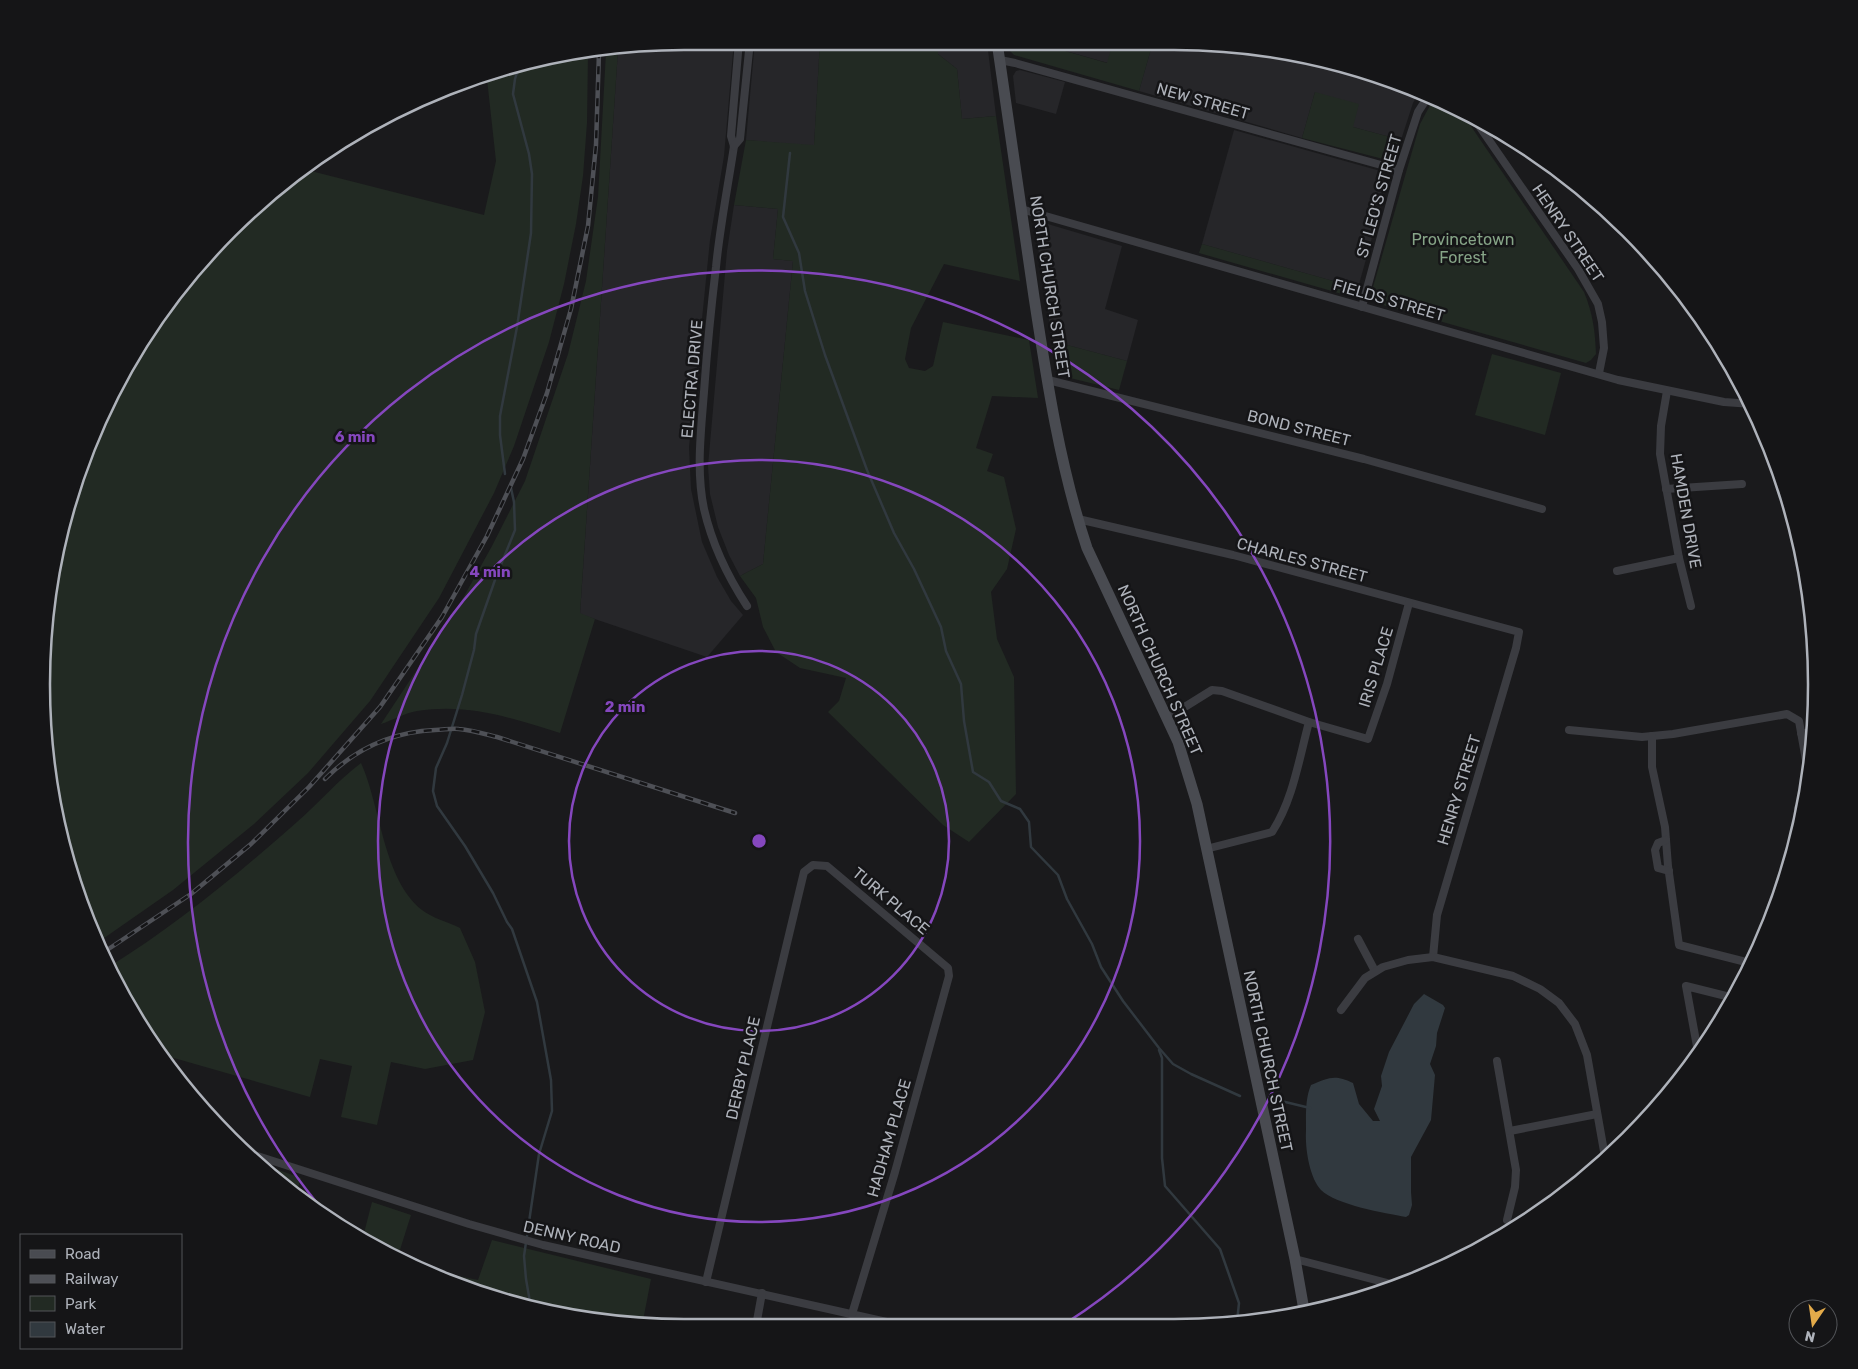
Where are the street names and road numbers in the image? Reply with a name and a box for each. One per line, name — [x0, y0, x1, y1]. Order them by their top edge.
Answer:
street label: NEW STREET — [1154, 79, 1252, 123]
street label: ST LEO'S STREET — [1352, 132, 1406, 260]
street label: HENRY STREET — [1528, 180, 1608, 286]
street label: NORTH CHURCH STREET — [1026, 194, 1074, 380]
street label: FIELDS STREET — [1331, 275, 1447, 325]
street label: ELECTRA DRIVE — [677, 319, 707, 439]
street label: BOND STREET — [1245, 406, 1353, 450]
street label: HAMDEN DRIVE — [1667, 452, 1705, 570]
street label: CHARLES STREET — [1235, 533, 1369, 587]
street label: NORTH CHURCH STREET — [1114, 582, 1206, 758]
street label: IRIS PLACE — [1355, 624, 1397, 710]
street label: HENRY STREET — [1433, 733, 1485, 847]
street label: TURK PLACE — [849, 863, 933, 939]
street label: NORTH CHURCH STREET — [1239, 969, 1297, 1153]
street label: DERBY PLACE — [722, 1014, 764, 1122]
street label: HADHAM PLACE — [863, 1077, 915, 1199]
street label: DENNY ROAD — [521, 1217, 623, 1257]

